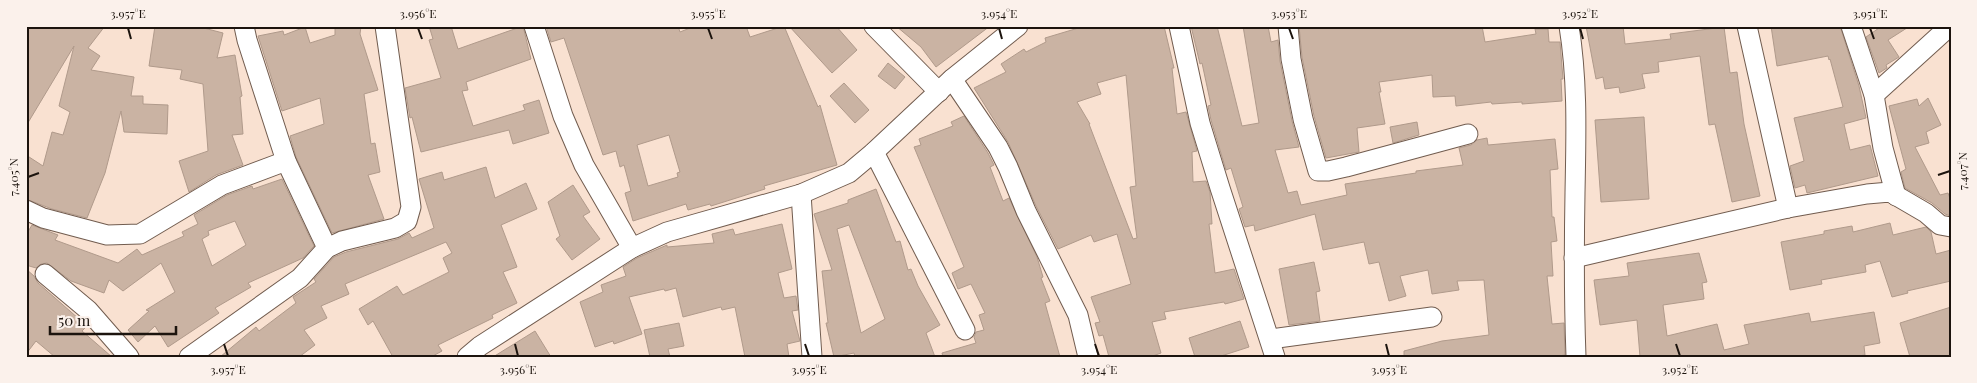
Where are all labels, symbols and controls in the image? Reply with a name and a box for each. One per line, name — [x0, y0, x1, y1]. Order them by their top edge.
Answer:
text: 3.957°E — [110, 5, 146, 21]
text: 3.956°E — [400, 5, 436, 21]
text: 3.955°E — [690, 5, 726, 21]
text: 3.954°E — [981, 5, 1017, 21]
text: 3.953°E — [1271, 5, 1307, 21]
text: 3.952°E — [1562, 5, 1598, 21]
text: 3.951°E — [1852, 5, 1888, 21]
text: 7.407°N — [1954, 152, 1970, 190]
text: 7.405°N — [5, 158, 21, 196]
scale bar — [50, 303, 176, 335]
text: 50 m — [58, 310, 91, 330]
text: 3.957°E — [210, 361, 246, 377]
text: 3.956°E — [500, 361, 536, 377]
text: 3.955°E — [791, 361, 827, 377]
text: 3.954°E — [1081, 361, 1117, 377]
text: 3.953°E — [1371, 361, 1407, 377]
text: 3.952°E — [1662, 361, 1698, 377]

